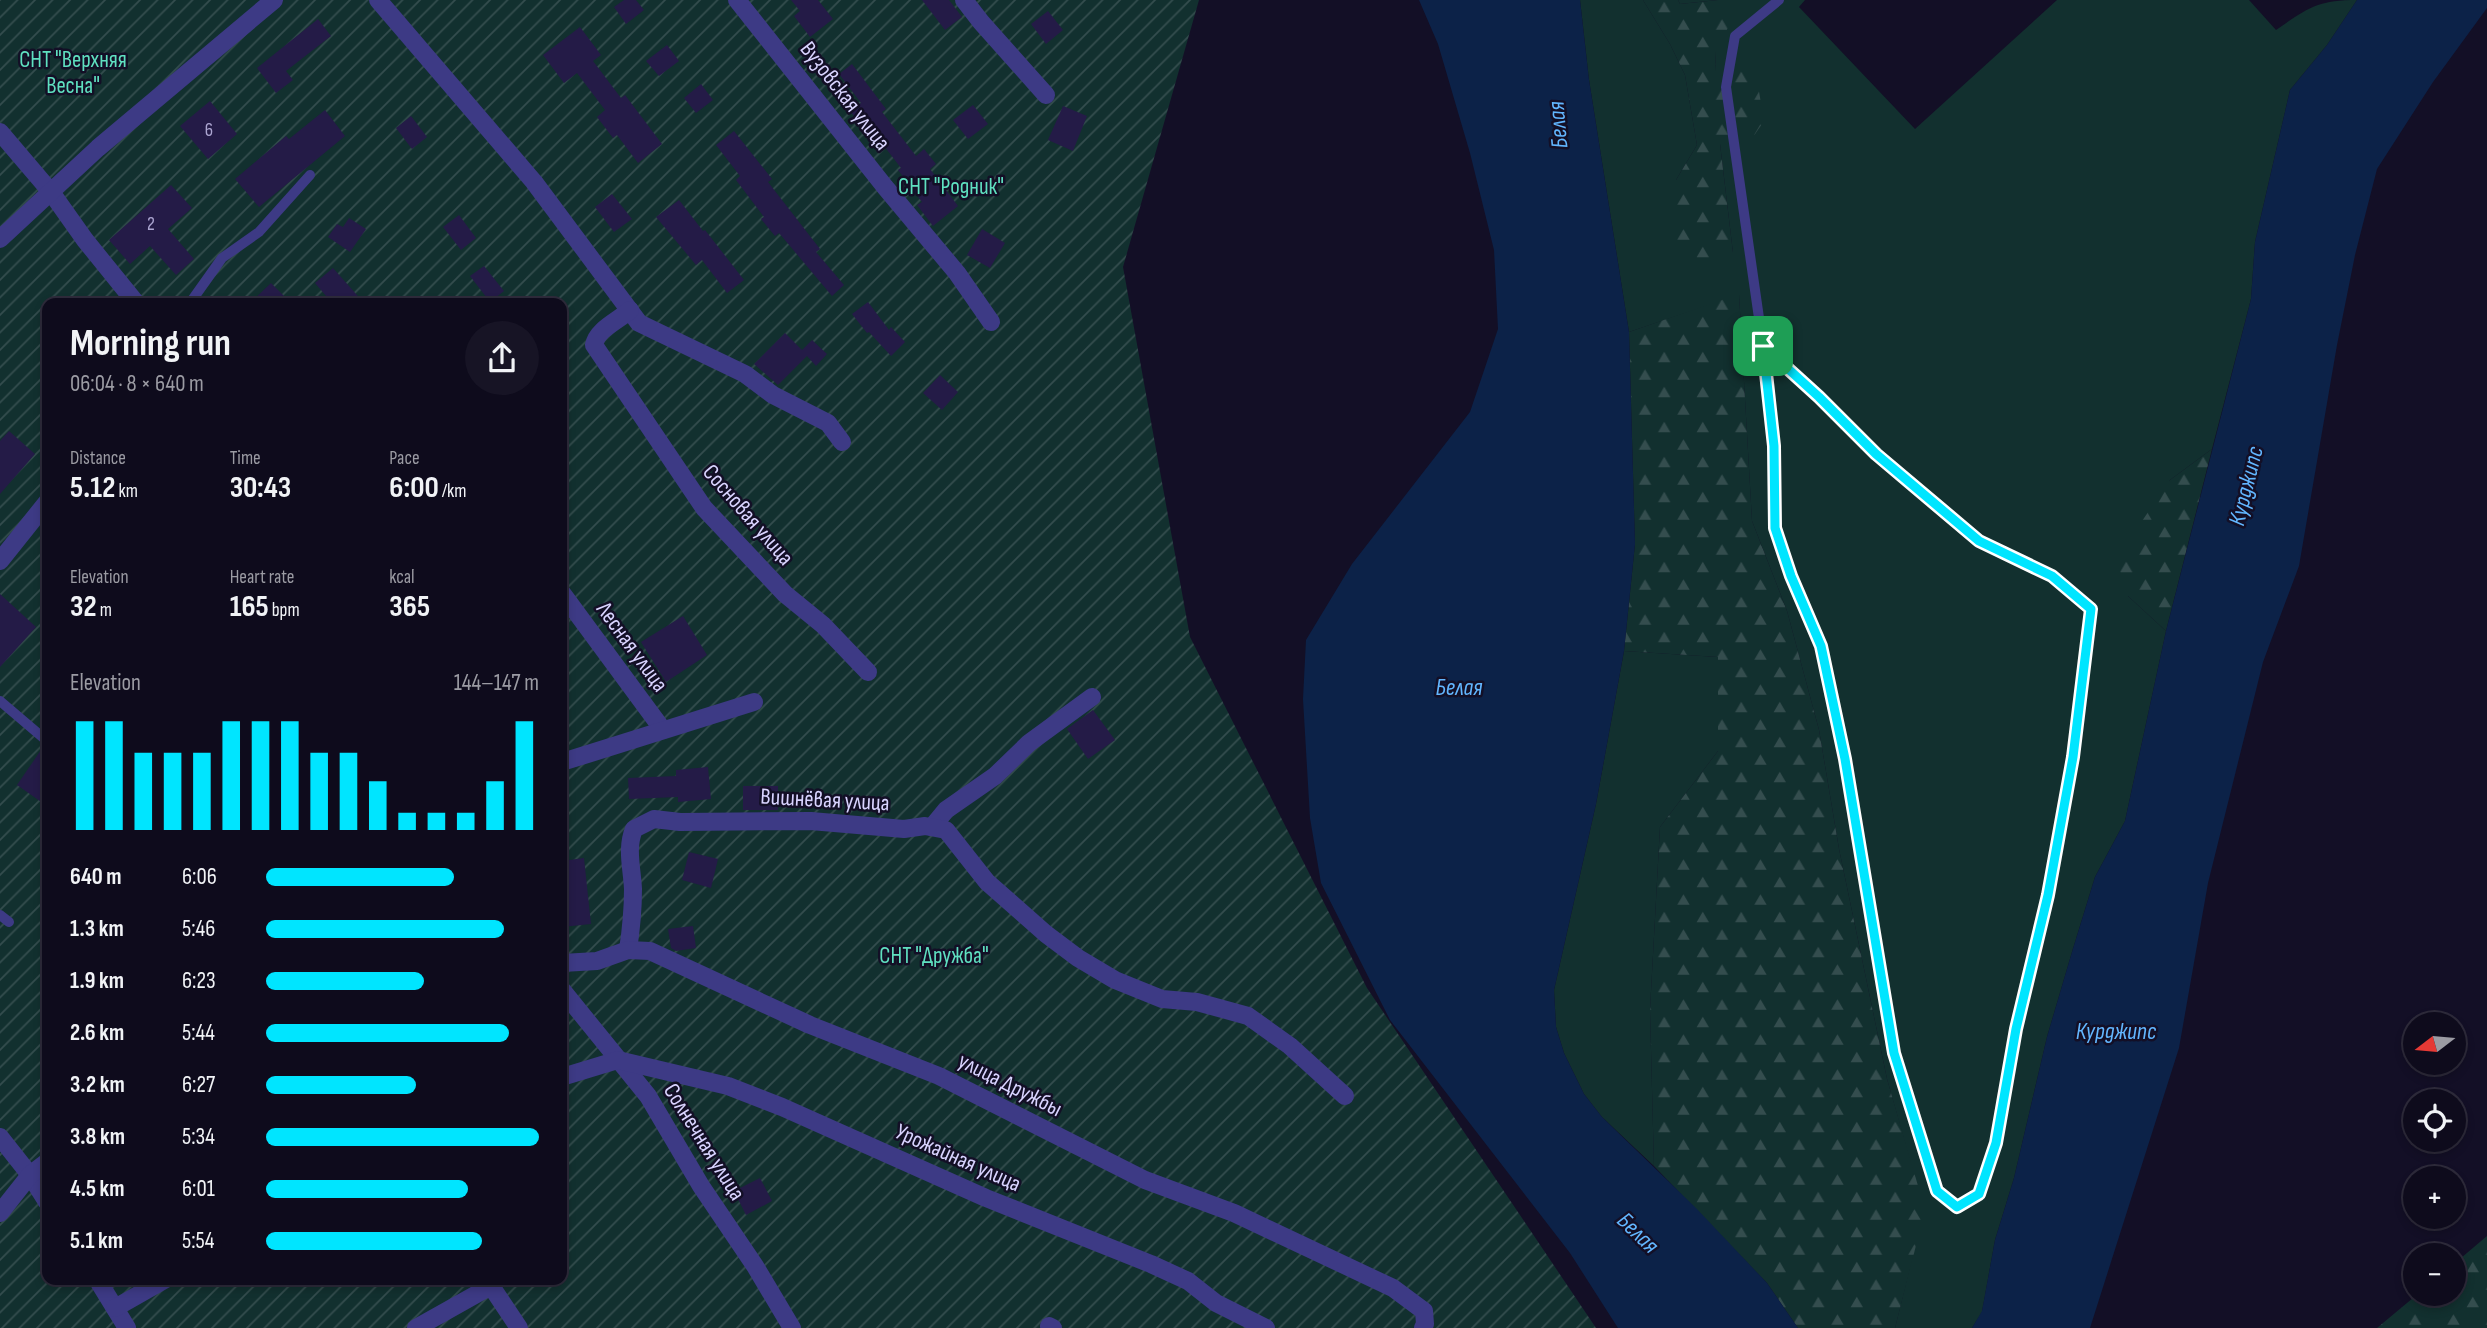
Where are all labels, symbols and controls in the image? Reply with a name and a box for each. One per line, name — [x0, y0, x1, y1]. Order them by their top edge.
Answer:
street label: Вузовская улица — [794, 36, 896, 156]
park label: СНТ "Верхняя Весна" — [19, 46, 127, 100]
water label: Белая — [1541, 100, 1574, 150]
house number: 6 — [205, 119, 213, 142]
park label: СНТ "Родник" — [898, 173, 1004, 201]
house number: 2 — [147, 213, 155, 236]
pin — [1733, 316, 1793, 376]
text: Morning run — [70, 321, 231, 366]
button: share — [465, 321, 539, 395]
icon: arrive — [1744, 327, 1782, 365]
text: 06:04 · 8 × 640 m — [70, 370, 204, 398]
water label: Курджипс — [2222, 443, 2270, 529]
text: Distance — [70, 447, 126, 470]
text: Time — [230, 447, 261, 470]
text: Pace — [389, 447, 420, 470]
street label: Сосновая улица — [697, 459, 799, 571]
text: 5.12 — [70, 470, 115, 506]
text: 30:43 — [230, 470, 291, 506]
text: 6:00 — [389, 470, 439, 506]
text: km — [115, 480, 138, 503]
text: /km — [439, 480, 467, 503]
text: Elevation — [70, 566, 129, 589]
text: Heart rate — [230, 566, 295, 589]
text: kcal — [389, 566, 414, 589]
text: 32 — [70, 589, 97, 625]
text: 165 — [230, 589, 269, 625]
text: 365 — [389, 589, 430, 625]
street label: Лесная улица — [589, 596, 674, 697]
text: m — [97, 599, 112, 622]
text: bpm — [269, 599, 300, 622]
text: Elevation — [70, 669, 141, 697]
text: 144–147 m — [454, 669, 539, 697]
water label: Белая — [1435, 673, 1483, 702]
street label: Вишнёвая улица — [760, 783, 890, 817]
text: 640 m — [70, 863, 122, 891]
text: 6:06 — [182, 863, 217, 891]
text: 1.3 km — [70, 915, 124, 943]
text: 5:46 — [182, 915, 215, 943]
park label: СНТ "Дружба" — [879, 942, 989, 970]
text: 1.9 km — [70, 967, 124, 995]
text: 6:23 — [182, 967, 216, 995]
north arrow — [2403, 1012, 2466, 1074]
map controls — [2403, 1012, 2466, 1306]
water label: Курджипс — [2076, 1017, 2157, 1046]
text: 2.6 km — [70, 1019, 124, 1047]
text: 5:44 — [182, 1019, 215, 1047]
street label: улица Дружбы — [953, 1047, 1067, 1123]
text: 3.2 km — [70, 1071, 125, 1099]
text: 6:27 — [182, 1071, 215, 1099]
street label: Солнечная улица — [657, 1078, 751, 1206]
button: locate — [2403, 1089, 2466, 1152]
street label: Урожайная улица — [891, 1118, 1025, 1198]
text: 3.8 km — [70, 1123, 125, 1151]
text: 5:34 — [182, 1123, 215, 1151]
button: + — [2403, 1166, 2466, 1229]
text: 4.5 km — [70, 1175, 125, 1203]
text: 6:01 — [182, 1175, 215, 1203]
water label: Белая — [1611, 1206, 1666, 1260]
text: 5.1 km — [70, 1227, 123, 1255]
text: 5:54 — [182, 1227, 214, 1255]
button: − — [2403, 1243, 2466, 1306]

